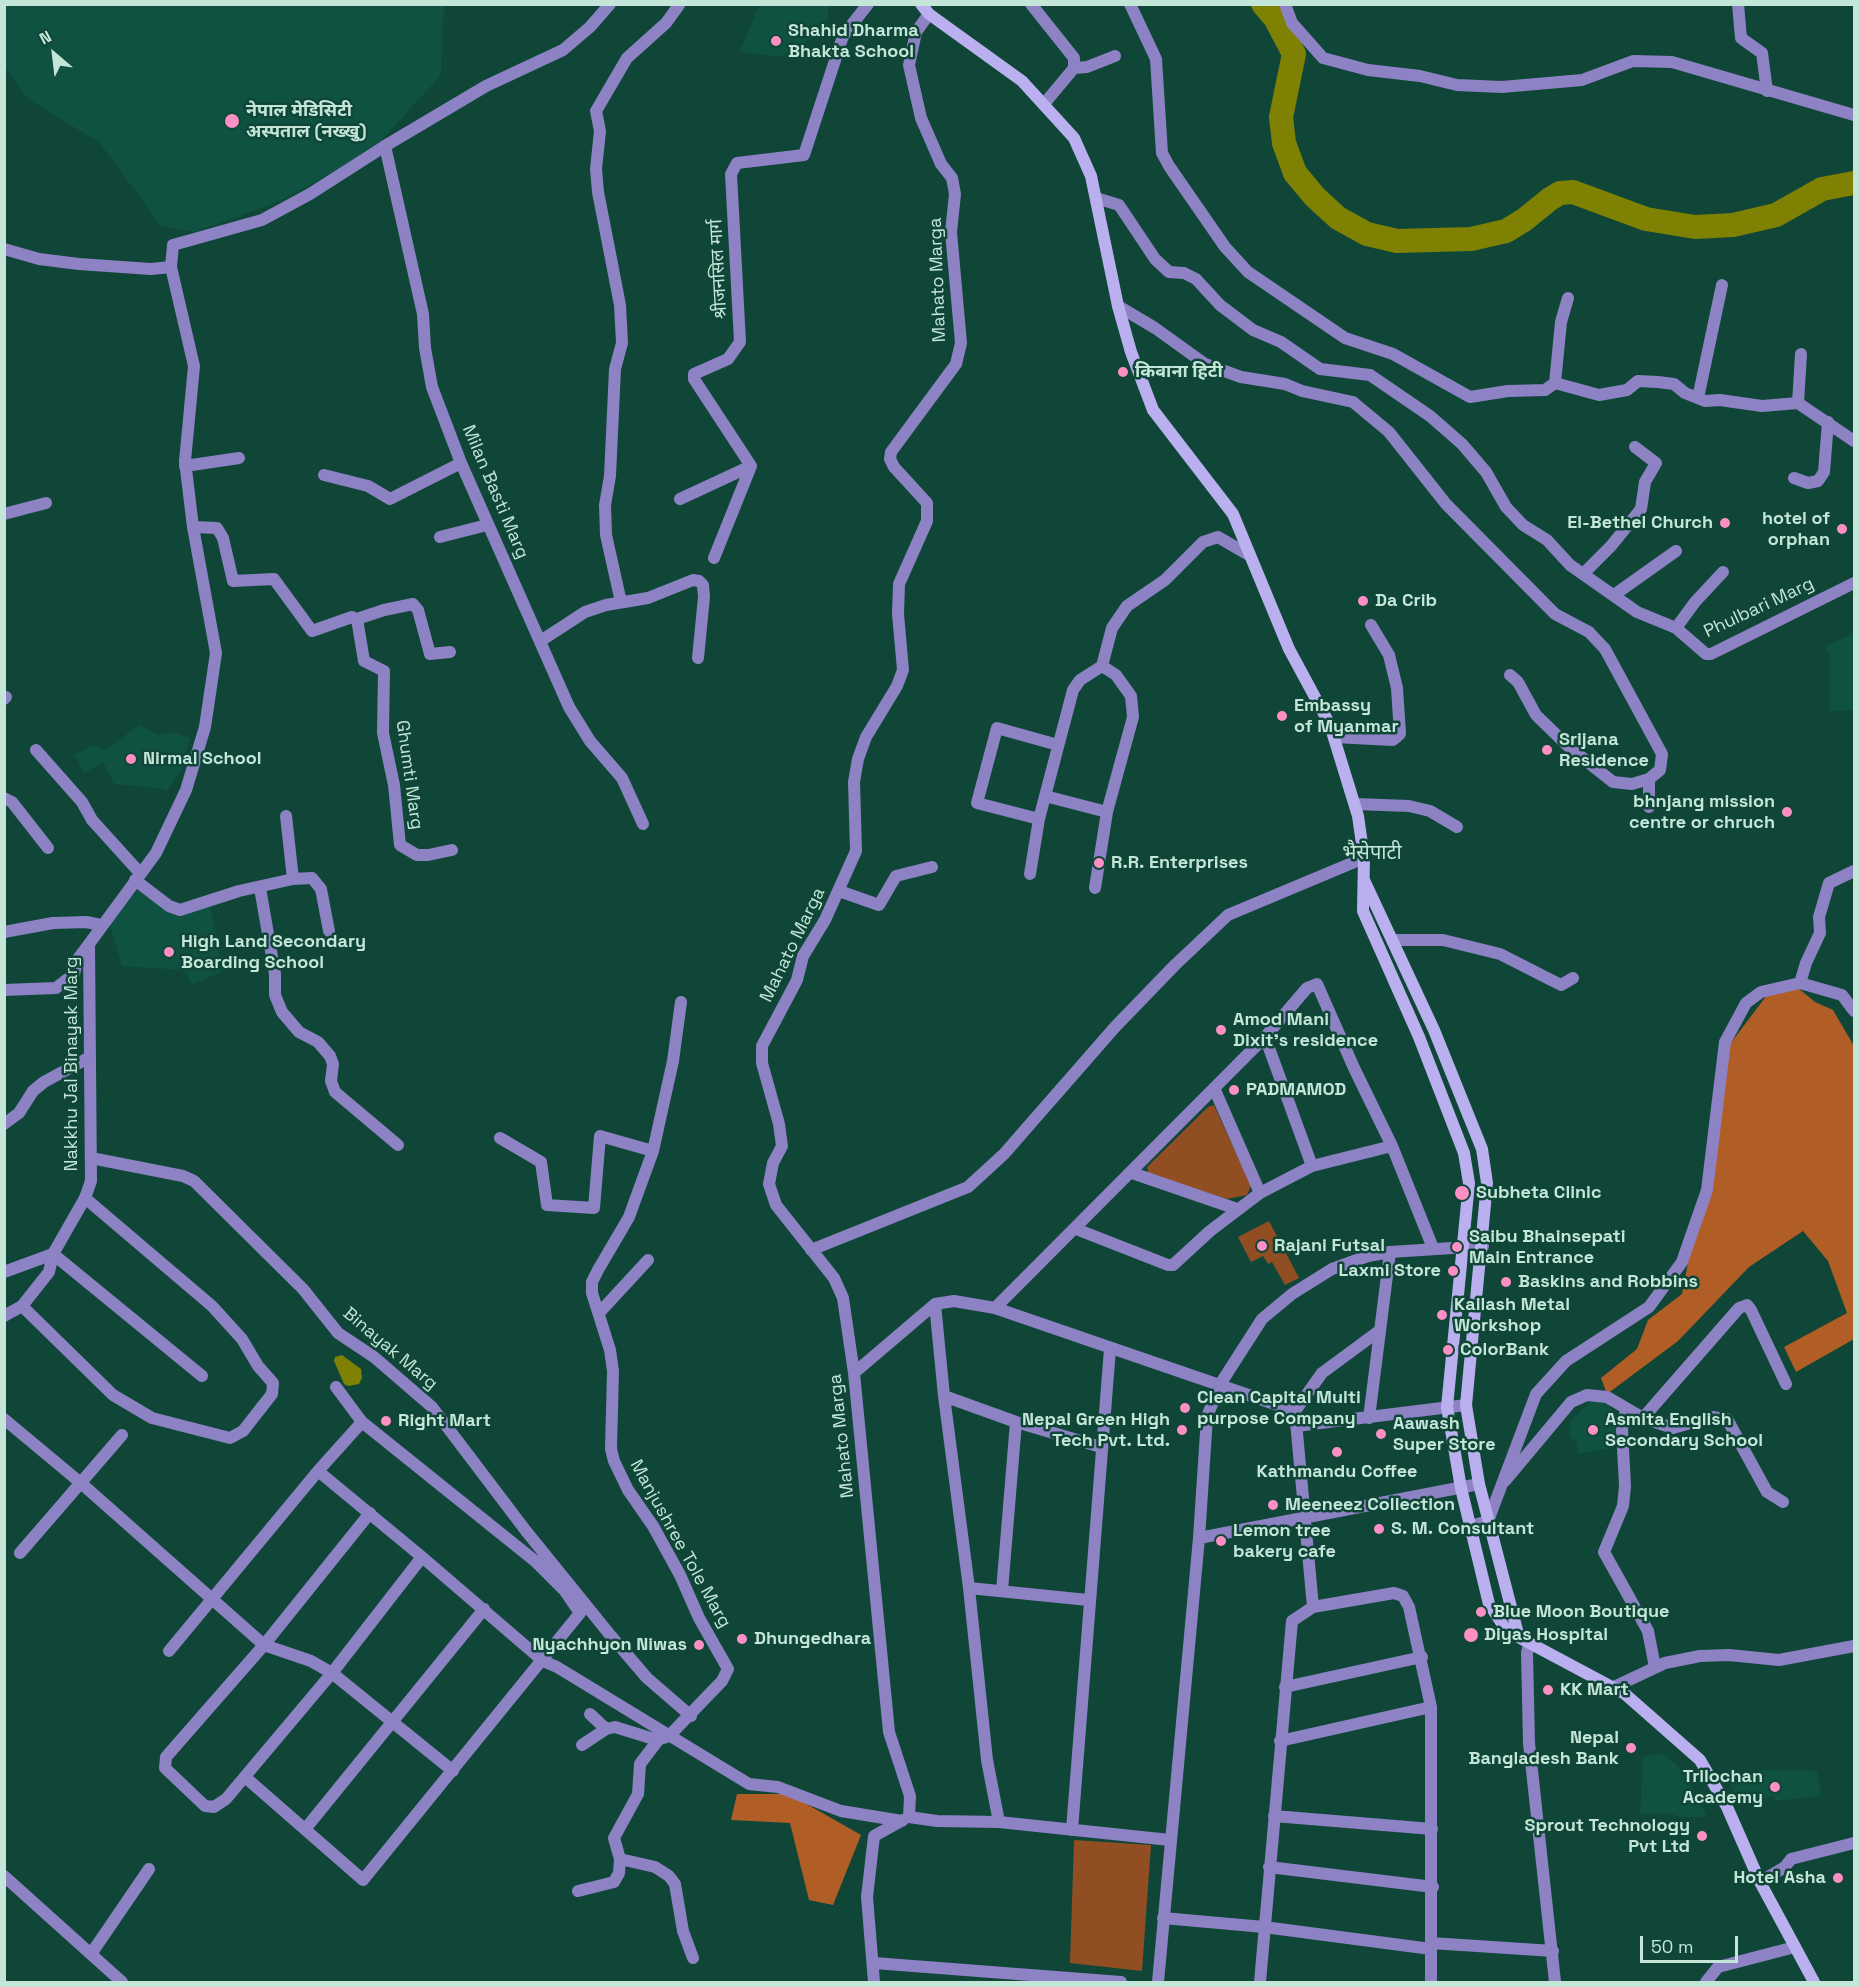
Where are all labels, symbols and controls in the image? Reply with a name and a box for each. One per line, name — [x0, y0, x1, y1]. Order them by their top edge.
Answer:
place label: Shahid Dharma Bhakta School — [788, 20, 919, 63]
north arrow — [24, 24, 84, 84]
text: N — [36, 26, 55, 49]
marker: Shahid Dharma Bhakta School — [769, 34, 783, 48]
place label: नेपाल मेडिसिटी अस्पताल (नख्खु) — [246, 100, 366, 142]
marker: नेपाल मेडिसिटी अस्पताल (नख्खु) — [223, 112, 241, 130]
street label: Mahato Marga — [925, 217, 951, 343]
street label: श्रीजनसिल मार्ग — [706, 219, 732, 319]
place label: किवाना हिटी — [1135, 361, 1223, 383]
marker: किवाना हिटी — [1116, 365, 1130, 379]
street label: Milan Basti Marg — [457, 422, 533, 562]
place label: hotel of orphan — [1762, 508, 1830, 550]
place label: El-Bethel Church — [1567, 512, 1713, 534]
marker: El-Bethel Church — [1718, 516, 1732, 530]
marker: hotel of orphan — [1835, 522, 1849, 536]
street label: Phulbari Marg — [1701, 573, 1817, 643]
place label: Da Crib — [1375, 590, 1437, 612]
marker: Da Crib — [1356, 594, 1370, 608]
place label: Embassy of Myanmar — [1294, 695, 1399, 738]
marker: Embassy of Myanmar — [1275, 709, 1289, 723]
street label: Ghumti Marg — [391, 719, 427, 831]
place label: Srijana Residence — [1559, 729, 1649, 771]
marker: Srijana Residence — [1540, 743, 1554, 757]
place label: Nirmal School — [143, 748, 261, 770]
marker: Nirmal School — [124, 752, 138, 766]
place label: bhnjang mission centre or chruch — [1629, 791, 1775, 834]
marker: bhnjang mission centre or chruch — [1780, 805, 1794, 819]
district label: भैसेपाटी — [1342, 842, 1402, 866]
place label: R.R. Enterprises — [1111, 852, 1248, 874]
marker: R.R. Enterprises — [1092, 856, 1106, 870]
street label: Mahato Marga — [756, 884, 830, 1006]
place label: High Land Secondary Boarding School — [181, 931, 366, 974]
marker: High Land Secondary Boarding School — [162, 945, 176, 959]
street label: Nakkhu Jal Binayak Marg — [61, 957, 83, 1171]
place label: Amod Mani Dixit's residence — [1233, 1009, 1378, 1052]
marker: Amod Mani Dixit's residence — [1214, 1023, 1228, 1037]
place label: PADMAMOD — [1246, 1079, 1346, 1101]
marker: PADMAMOD — [1227, 1083, 1241, 1097]
place label: Subheta Clinic — [1476, 1182, 1601, 1204]
marker: Subheta Clinic — [1453, 1184, 1471, 1202]
place label: Saibu Bhainsepati Main Entrance — [1469, 1226, 1626, 1268]
place label: Rajani Futsal — [1274, 1235, 1385, 1257]
marker: Rajani Futsal — [1255, 1239, 1269, 1253]
marker: Saibu Bhainsepati Main Entrance — [1450, 1240, 1464, 1254]
place label: Laxmi Store — [1338, 1260, 1441, 1282]
marker: Laxmi Store — [1446, 1264, 1460, 1278]
place label: Baskins and Robbins — [1518, 1271, 1698, 1293]
marker: Baskins and Robbins — [1499, 1275, 1513, 1289]
place label: Kailash Metal Workshop — [1454, 1294, 1570, 1336]
street label: Binayak Marg — [338, 1303, 442, 1395]
marker: Kailash Metal Workshop — [1435, 1308, 1449, 1322]
place label: ColorBank — [1460, 1339, 1549, 1361]
marker: ColorBank — [1441, 1343, 1455, 1357]
street label: Mahato Marga — [825, 1373, 859, 1499]
place label: Clean Capital Multi purpose Company — [1197, 1387, 1361, 1430]
marker: Clean Capital Multi purpose Company — [1178, 1401, 1192, 1415]
place label: Nepal Green High Tech Pvt. Ltd. — [1022, 1409, 1170, 1452]
place label: Asmita English Secondary School — [1605, 1409, 1763, 1452]
place label: Right Mart — [398, 1410, 491, 1432]
place label: Aawash Super Store — [1393, 1413, 1496, 1456]
marker: Right Mart — [379, 1414, 393, 1428]
marker: Nepal Green High Tech Pvt. Ltd. — [1175, 1423, 1189, 1437]
marker: Asmita English Secondary School — [1586, 1423, 1600, 1437]
marker: Aawash Super Store — [1374, 1427, 1388, 1441]
marker: Kathmandu Coffee — [1330, 1445, 1344, 1459]
street label: Manjushree Tole Marg — [625, 1456, 735, 1632]
place label: Kathmandu Coffee — [1257, 1461, 1417, 1483]
place label: Meeneez Collection — [1285, 1494, 1455, 1516]
marker: Meeneez Collection — [1266, 1498, 1280, 1512]
place label: S. M. Consultant — [1391, 1518, 1534, 1540]
place label: Lemon tree bakery cafe — [1233, 1520, 1336, 1562]
marker: S. M. Consultant — [1372, 1522, 1386, 1536]
marker: Lemon tree bakery cafe — [1214, 1534, 1228, 1548]
place label: Blue Moon Boutique — [1493, 1601, 1669, 1623]
marker: Blue Moon Boutique — [1474, 1605, 1488, 1619]
place label: Diyas Hospital — [1484, 1624, 1608, 1646]
marker: Diyas Hospital — [1462, 1626, 1480, 1644]
place label: Dhungedhara — [754, 1628, 871, 1650]
marker: Dhungedhara — [735, 1632, 749, 1646]
place label: Nyachhyon Niwas — [533, 1634, 687, 1656]
marker: Nyachhyon Niwas — [692, 1638, 706, 1652]
place label: KK Mart — [1560, 1679, 1629, 1701]
marker: KK Mart — [1541, 1683, 1555, 1697]
place label: Nepal Bangladesh Bank — [1469, 1727, 1619, 1770]
marker: Nepal Bangladesh Bank — [1624, 1741, 1638, 1755]
place label: Trilochan Academy — [1683, 1766, 1763, 1808]
marker: Trilochan Academy — [1768, 1780, 1782, 1794]
place label: Sprout Technology Pvt Ltd — [1525, 1815, 1690, 1858]
marker: Sprout Technology Pvt Ltd — [1695, 1829, 1709, 1843]
place label: Hotel Asha — [1733, 1867, 1826, 1889]
marker: Hotel Asha — [1831, 1871, 1845, 1885]
scale bar — [1643, 1924, 1740, 1962]
text: 50 m — [1651, 1935, 1693, 1958]

